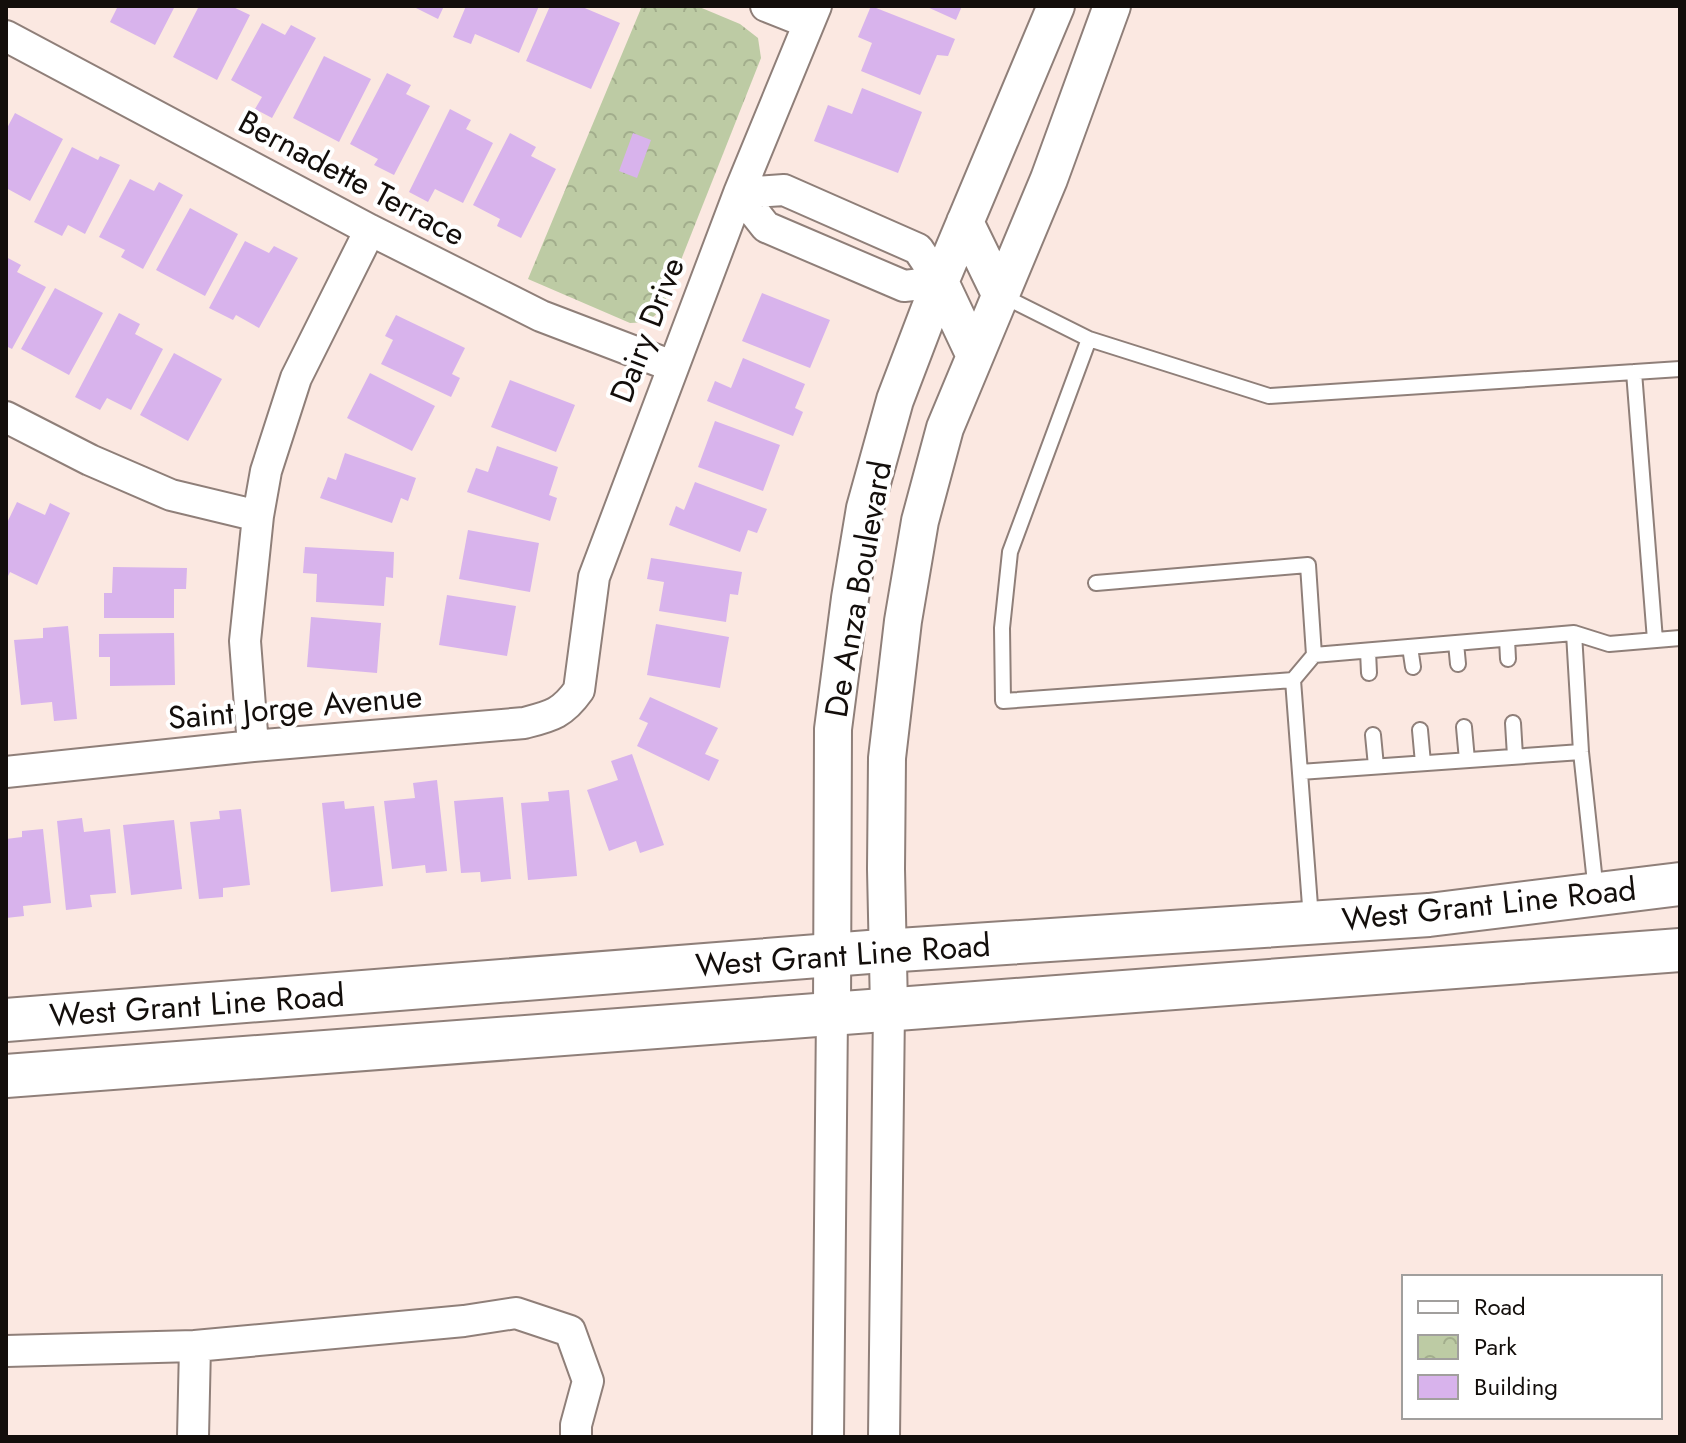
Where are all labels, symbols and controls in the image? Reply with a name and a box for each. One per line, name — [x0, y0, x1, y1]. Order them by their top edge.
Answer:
street label: Bernadette Terrace — [230, 99, 474, 257]
street label: Dairy Drive — [598, 251, 696, 409]
street label: De Anza Boulevard — [813, 457, 903, 721]
street label: Saint Jorge Avenue — [166, 673, 424, 741]
street label: West Grant Line Road — [1340, 866, 1638, 942]
street label: West Grant Line Road — [694, 922, 992, 988]
street label: West Grant Line Road — [48, 972, 346, 1038]
legend — [1402, 1275, 1662, 1419]
text: Road — [1474, 1289, 1526, 1324]
text: Park — [1474, 1329, 1517, 1364]
text: Building — [1474, 1369, 1558, 1404]

